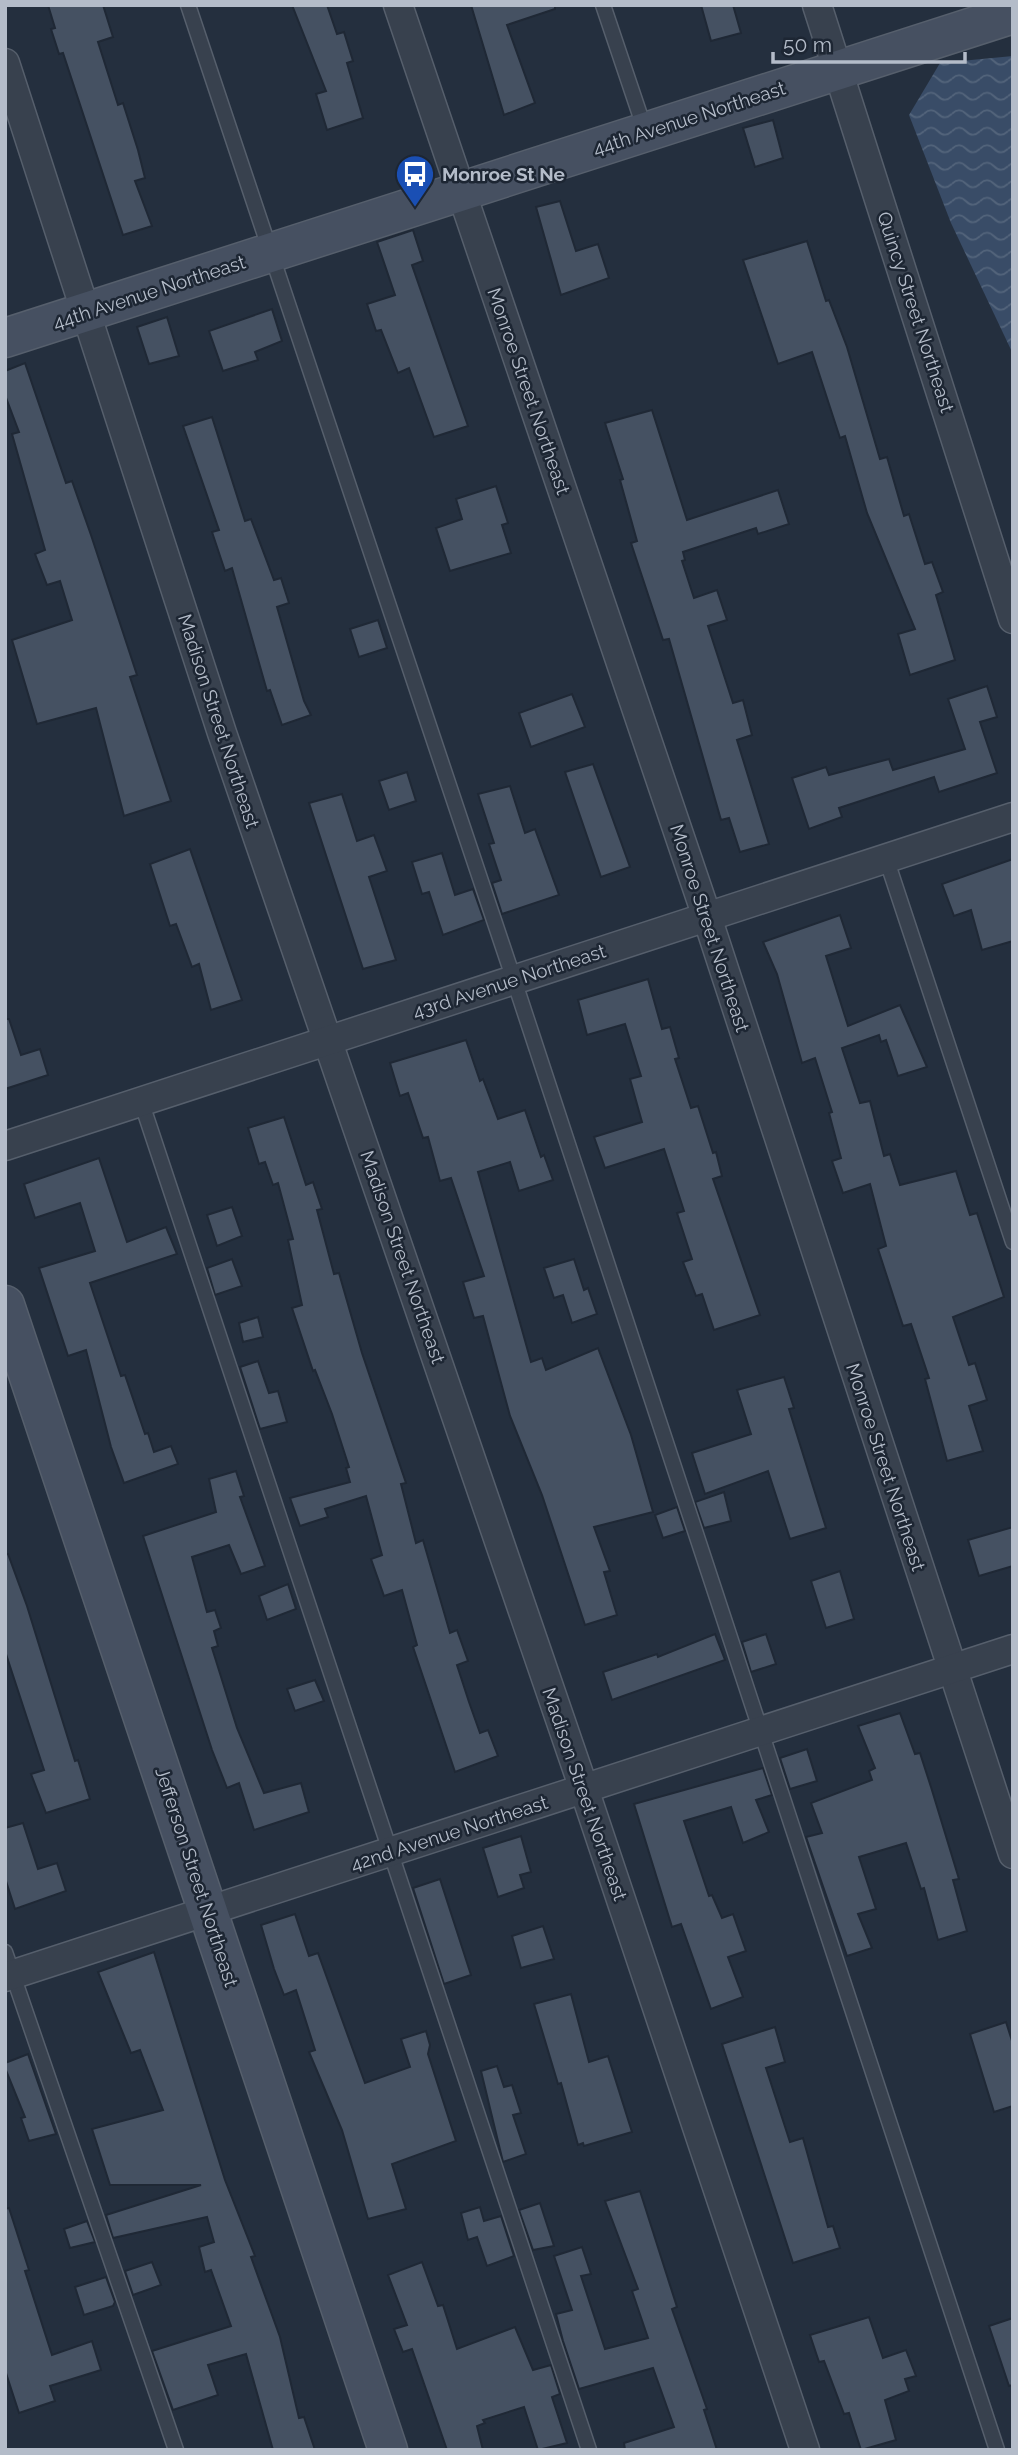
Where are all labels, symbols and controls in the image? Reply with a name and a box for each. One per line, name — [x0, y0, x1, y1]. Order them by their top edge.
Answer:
scale bar — [773, 21, 965, 65]
text: 50 m — [783, 32, 832, 57]
street label: 44th Avenue Northeast — [590, 76, 789, 160]
bus stop icon: Monroe St Ne — [394, 153, 436, 208]
place label: Monroe St Ne — [442, 163, 565, 185]
street label: Quincy Street Northeast — [873, 209, 959, 416]
street label: 44th Avenue Northeast — [50, 250, 249, 334]
street label: Monroe Street Northeast — [483, 285, 575, 498]
street label: Madison Street Northeast — [174, 611, 264, 831]
street label: Monroe Street Northeast — [666, 821, 754, 1035]
street label: 43rd Avenue Northeast — [410, 939, 609, 1023]
street label: Madison Street Northeast — [356, 1148, 450, 1367]
street label: Monroe Street Northeast — [842, 1360, 930, 1574]
street label: Madison Street Northeast — [538, 1685, 632, 1904]
street label: Jefferson Street Northeast — [151, 1764, 243, 1990]
street label: 42nd Avenue Northeast — [348, 1791, 551, 1875]

